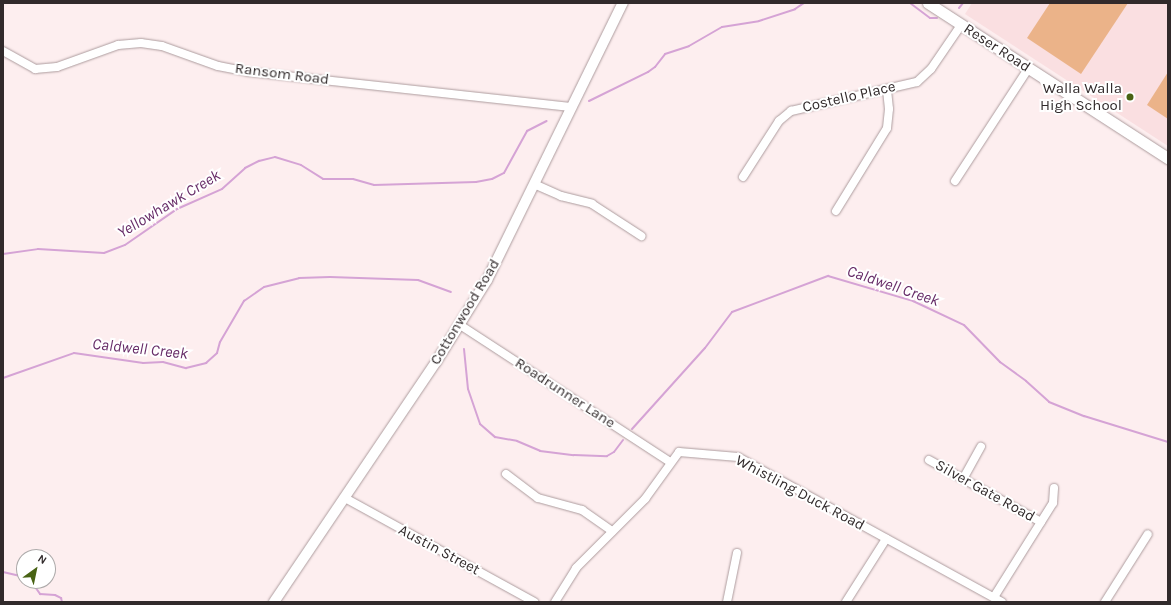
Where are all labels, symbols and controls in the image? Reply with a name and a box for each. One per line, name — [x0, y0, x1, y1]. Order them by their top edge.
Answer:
street label: Reser Road — [960, 20, 1034, 76]
street label: Ransom Road — [234, 59, 330, 89]
street label: Costello Place — [801, 78, 897, 116]
place label: Walla Walla High School — [1040, 79, 1122, 114]
marker: Walla Walla High School — [1125, 92, 1135, 102]
water label: Yellowhawk Creek — [114, 166, 224, 242]
street label: Cottonwood Road — [426, 256, 504, 368]
water label: Caldwell Creek — [844, 261, 942, 311]
water label: Caldwell Creek — [91, 334, 189, 364]
street label: Roadrunner Lane — [512, 354, 618, 432]
street label: Whistling Duck Road — [732, 451, 868, 535]
street label: Silver Gate Road — [932, 456, 1038, 526]
street label: Austin Street — [395, 521, 483, 579]
north arrow — [16, 549, 56, 589]
text: N — [35, 552, 49, 567]

